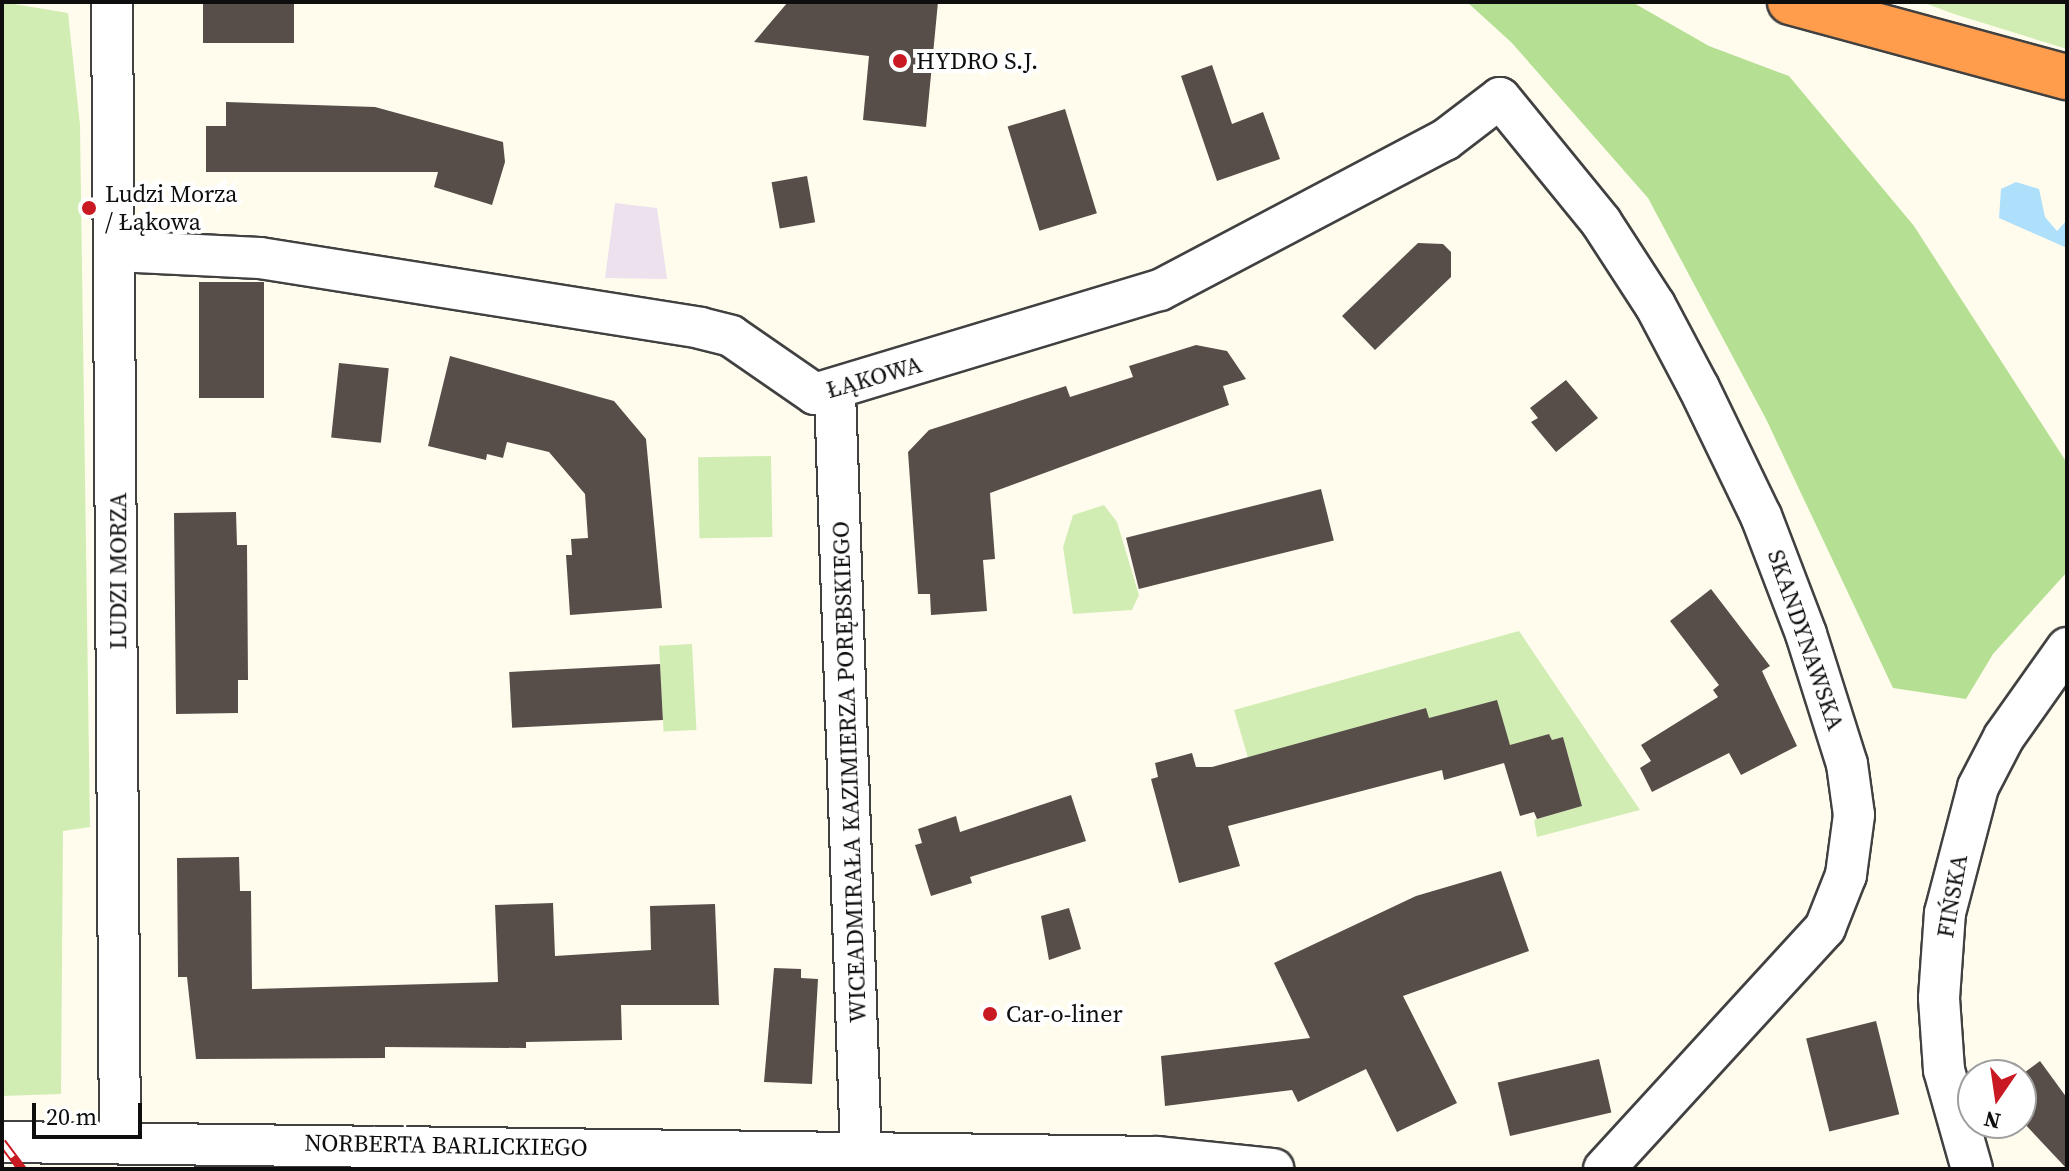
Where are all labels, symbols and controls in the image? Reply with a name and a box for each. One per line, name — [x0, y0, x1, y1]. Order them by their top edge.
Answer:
place label: HYDRO S.J. — [916, 47, 1038, 75]
marker: HYDRO S.J. — [891, 52, 909, 70]
place label: Ludzi Morza / Łąkowa — [105, 180, 237, 236]
marker: Ludzi Morza / Łąkowa — [80, 199, 98, 217]
street label: ŁĄKOWA — [823, 350, 925, 404]
street label: LUDZI MORZA — [104, 492, 132, 650]
street label: WICEADMIRAŁA KAZIMIERZA PORĘBSKIEGO — [826, 521, 872, 1023]
street label: SKANDYNAWSKA — [1762, 546, 1850, 734]
street label: FIŃSKA — [1931, 852, 1973, 940]
place label: Car-o-liner — [1006, 1000, 1123, 1028]
marker: Car-o-liner — [981, 1005, 999, 1023]
north arrow — [1957, 1059, 2037, 1139]
scale bar — [36, 1087, 146, 1137]
text: 20 m — [46, 1100, 97, 1133]
text: N — [1981, 1104, 2003, 1137]
street label: NORBERTA BARLICKIEGO — [304, 1128, 588, 1162]

